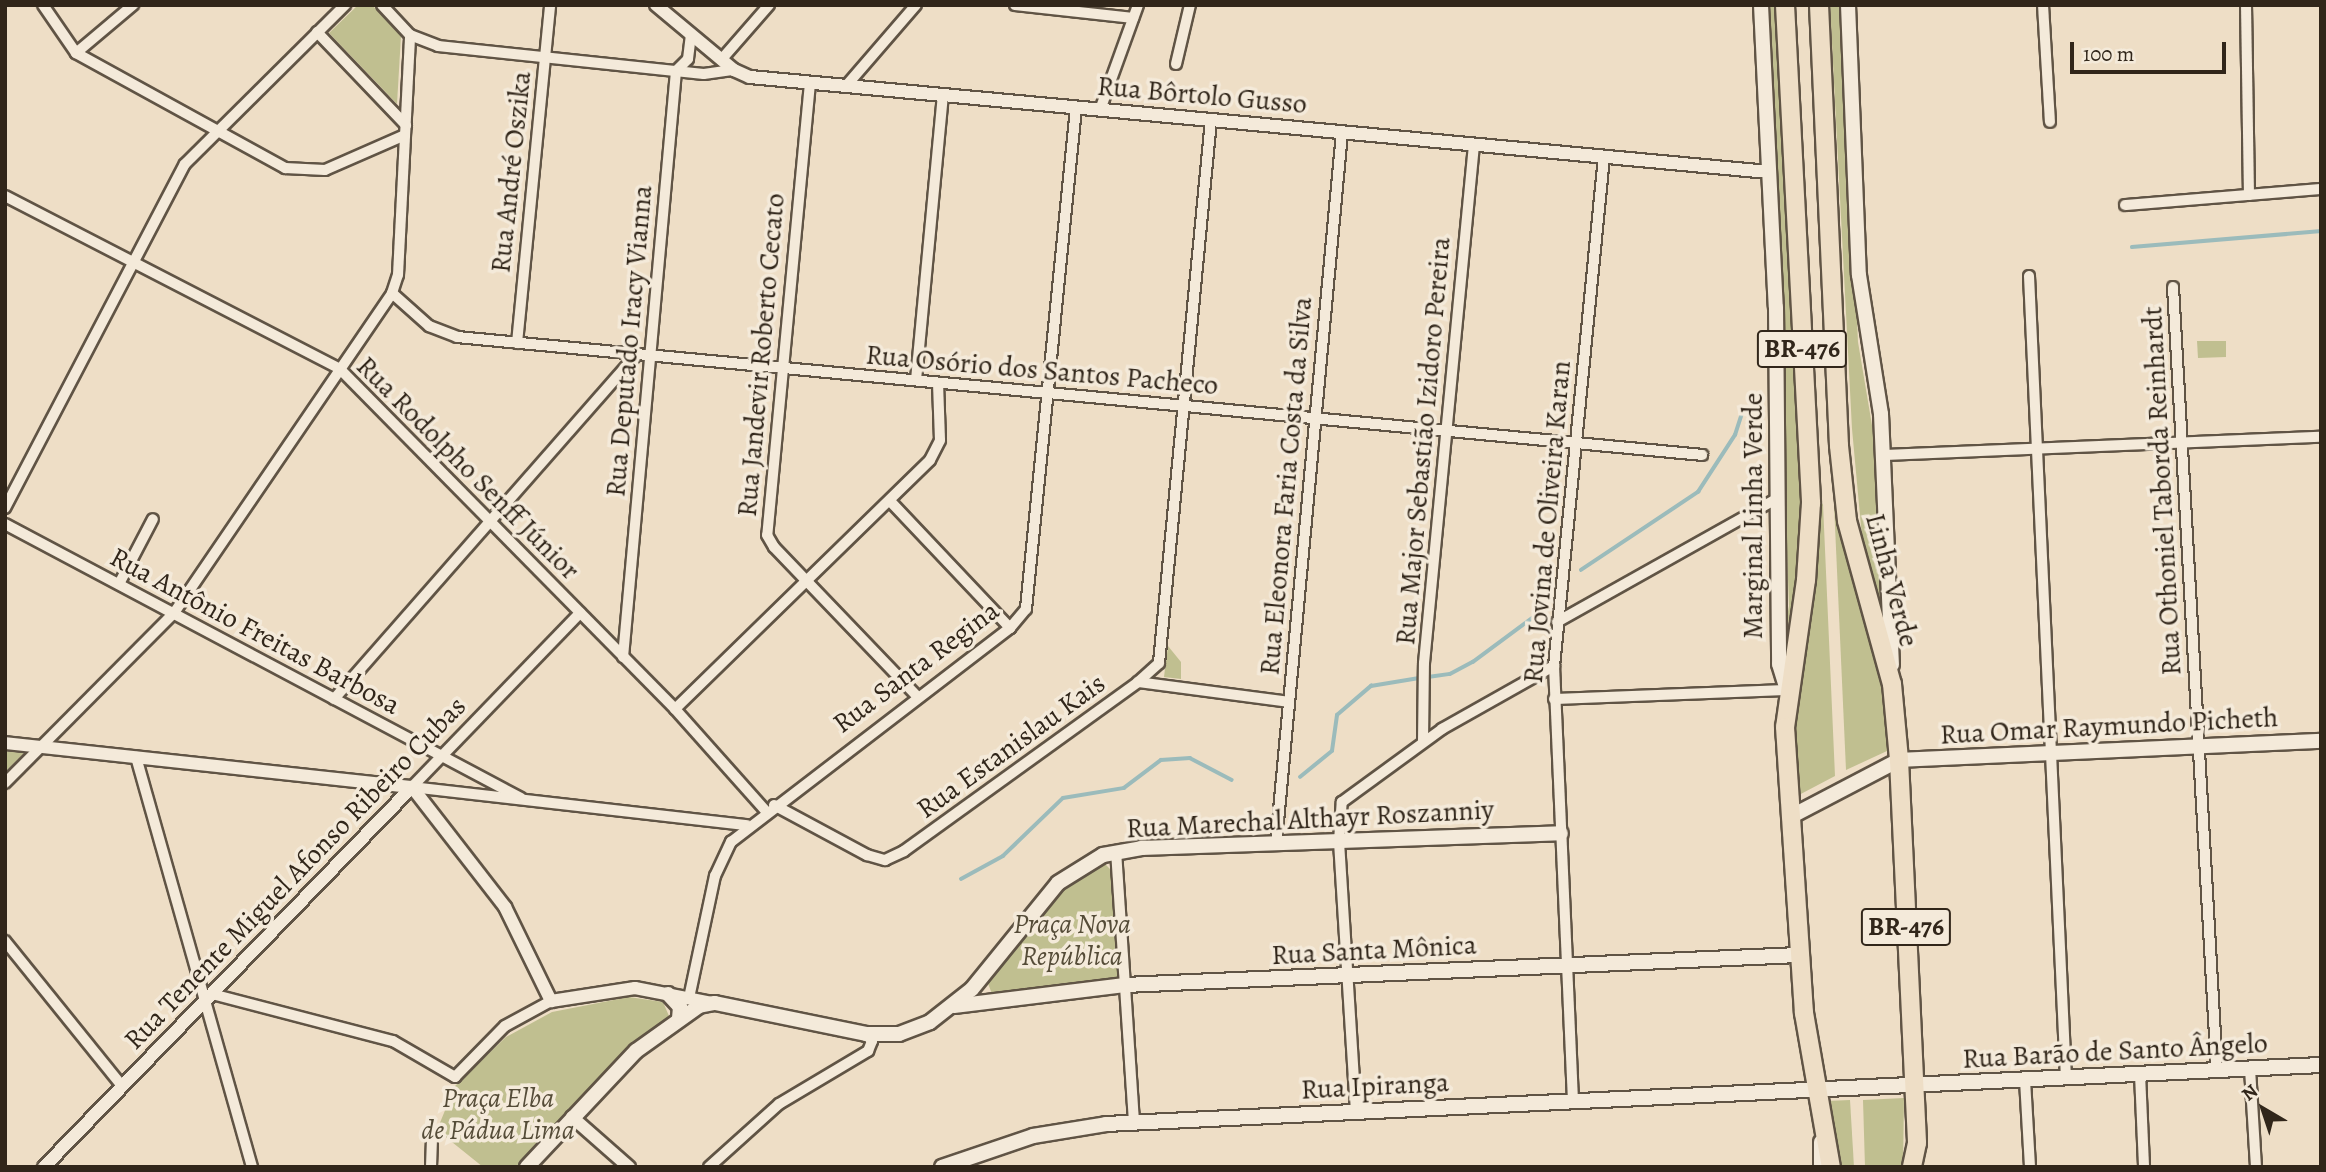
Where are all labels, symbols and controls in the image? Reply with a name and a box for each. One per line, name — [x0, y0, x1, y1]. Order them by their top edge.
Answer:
scale bar — [2074, 28, 2230, 72]
text: 100 m — [2083, 40, 2134, 68]
street label: Rua Bôrtolo Gusso — [1096, 69, 1308, 121]
street label: Rua André Oszika — [484, 70, 538, 274]
street label: Rua Deputado Iracy Vianna — [599, 184, 659, 498]
street label: Rua Jandevir Roberto Cecato — [730, 192, 792, 518]
street label: Rua Major Sebastião Izidoro Pereira — [1388, 236, 1458, 646]
street label: Rua Eleonora Faria Costa da Silva — [1253, 295, 1319, 677]
street label: Rua Othoniel Taborda Reinhardt — [2136, 306, 2188, 676]
road number: BR-476 — [1756, 326, 1848, 372]
street label: Rua Osório dos Santos Pacheco — [864, 338, 1220, 402]
street label: Rua Rodolpho Senff Júnior — [349, 349, 587, 587]
street label: Rua Jovina de Oliveira Karan — [1516, 359, 1578, 685]
street label: Marginal Linha Verde — [1736, 393, 1770, 639]
street label: Linha Verde — [1858, 510, 1926, 650]
street label: Rua Antônio Freitas Barbosa — [104, 540, 406, 722]
street label: Rua Santa Regina — [826, 594, 1006, 740]
street label: Rua Estanislau Kais — [910, 666, 1112, 826]
street label: Rua Tenente Miguel Afonso Ribeiro Cubas — [117, 689, 473, 1057]
street label: Rua Omar Raymundo Picheth — [1939, 700, 2279, 752]
street label: Rua Marechal Althayr Roszanniy — [1125, 793, 1495, 845]
road number: BR-476 — [1860, 904, 1952, 950]
park label: Praça Nova República — [1013, 907, 1131, 973]
street label: Rua Santa Mônica — [1271, 928, 1477, 972]
street label: Rua Barão de Santo Ângelo — [1961, 1026, 2269, 1076]
street label: Rua Ipiranga — [1300, 1065, 1450, 1107]
north arrow — [2228, 1074, 2298, 1144]
text: N — [2236, 1078, 2263, 1107]
park label: Praça Elba de Pádua Lima — [421, 1081, 575, 1147]

